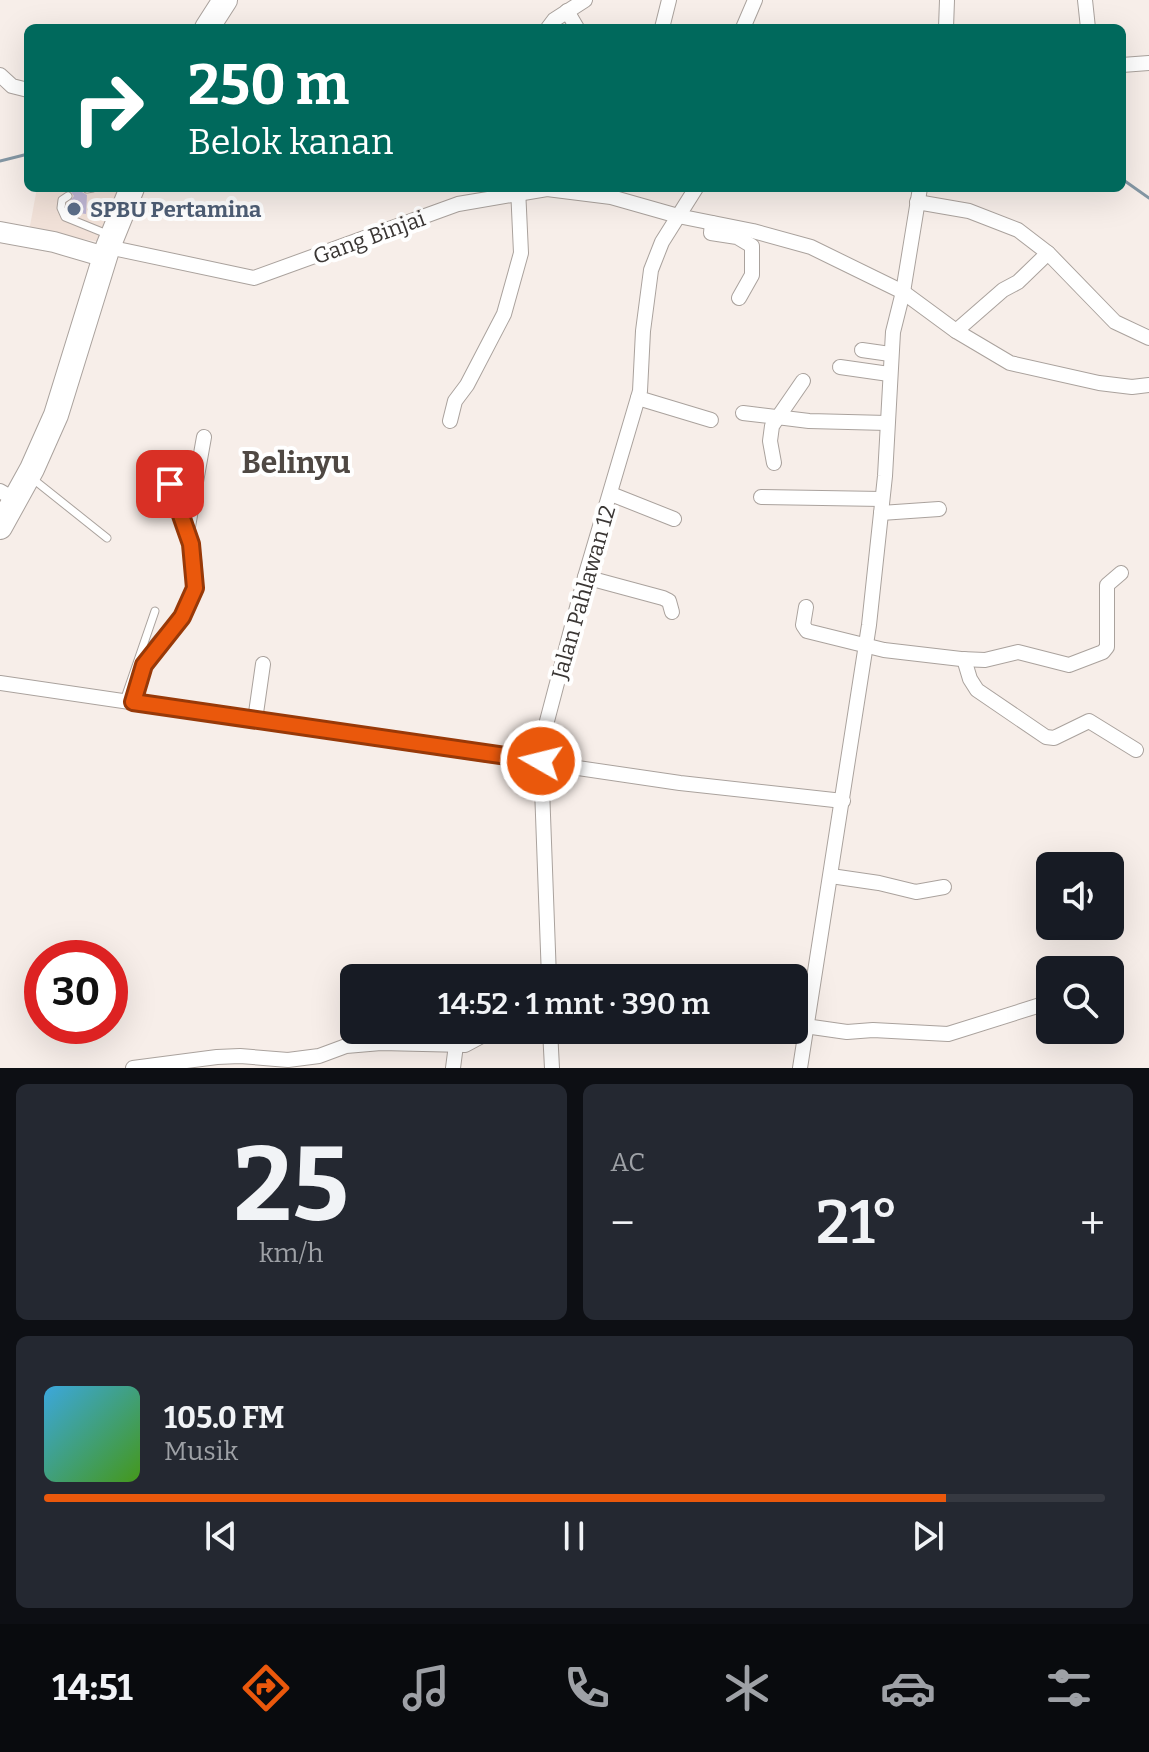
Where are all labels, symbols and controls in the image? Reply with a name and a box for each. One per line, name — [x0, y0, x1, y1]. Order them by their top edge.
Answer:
text: 250 m — [188, 52, 349, 119]
icon: right — [56, 56, 160, 160]
text: Belok kanan — [188, 120, 394, 164]
place label: SPBU Pertamina — [90, 196, 262, 223]
marker: SPBU Pertamina — [65, 200, 83, 218]
street label: Gang Binjai — [309, 205, 429, 270]
district label: Belinyu — [242, 445, 351, 481]
pin — [136, 450, 204, 518]
icon: arrive — [148, 462, 192, 506]
street label: Jalan Pahlawan 12 — [545, 502, 621, 683]
position arrow — [499, 719, 583, 803]
map controls — [1036, 852, 1124, 1044]
button: sound — [1036, 852, 1124, 940]
speed limit sign: 30 — [24, 940, 128, 1044]
button: search — [1036, 956, 1124, 1044]
text: 14:52 · 1 mnt · 390 m — [438, 986, 710, 1022]
text: 25 — [234, 1123, 349, 1248]
text: AC — [611, 1147, 645, 1178]
text: 21° — [816, 1187, 899, 1259]
text: − — [611, 1197, 635, 1250]
text: + — [1080, 1197, 1105, 1250]
text: km/h — [259, 1238, 323, 1269]
text: 105.0 FM — [164, 1400, 285, 1436]
text: Musik — [164, 1436, 238, 1467]
icon: previous — [199, 1514, 243, 1558]
icon: pause — [552, 1514, 596, 1558]
icon: next — [906, 1514, 950, 1558]
icon: directions — [238, 1660, 294, 1716]
icon: music — [398, 1660, 454, 1716]
icon: phone — [559, 1660, 615, 1716]
icon: climate — [719, 1660, 775, 1716]
icon: car — [880, 1660, 936, 1716]
icon: filters — [1041, 1660, 1097, 1716]
text: 14:51 — [52, 1666, 133, 1710]

